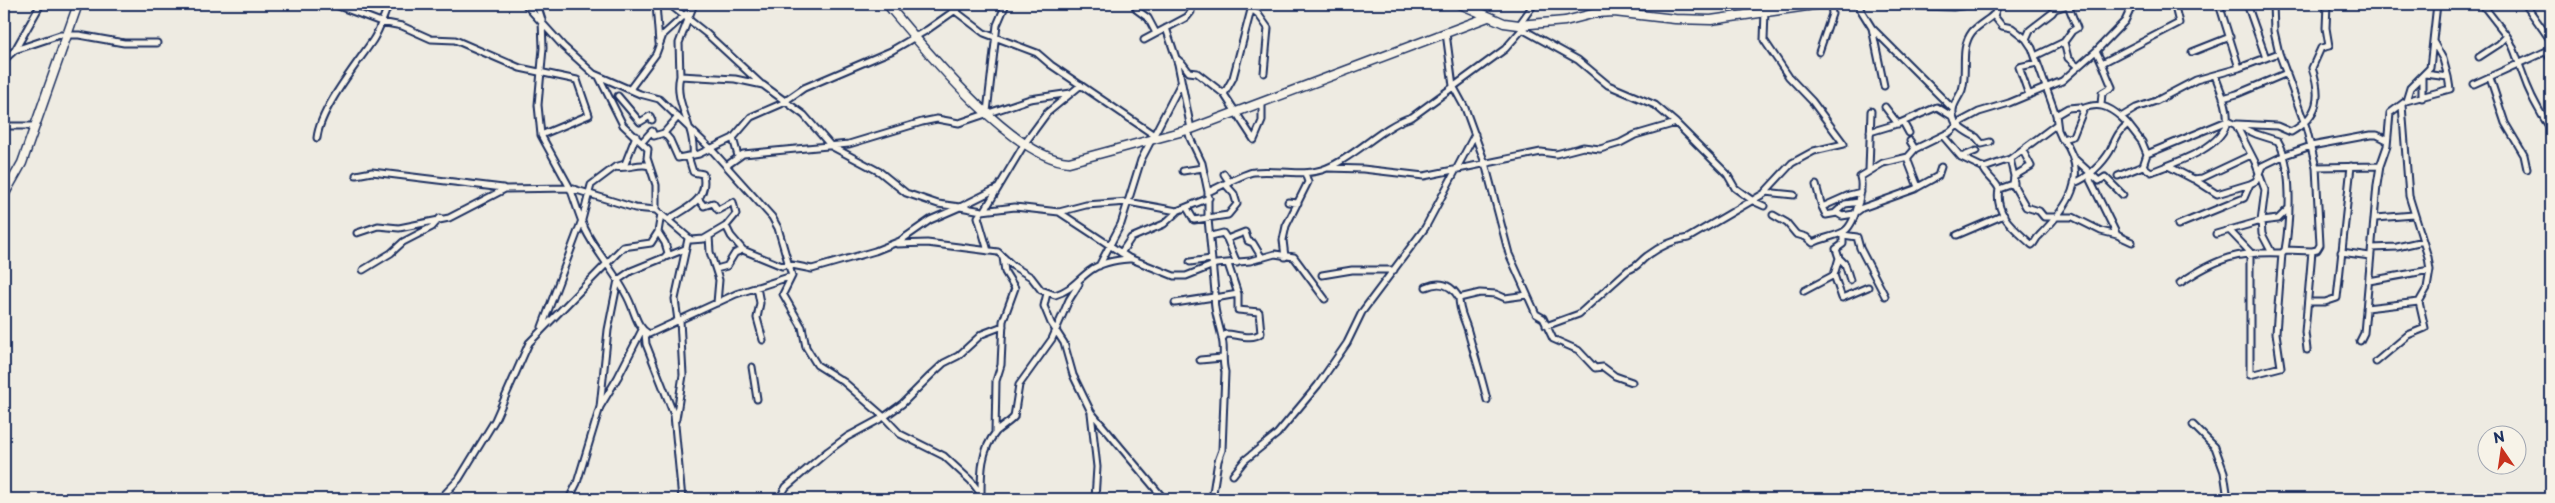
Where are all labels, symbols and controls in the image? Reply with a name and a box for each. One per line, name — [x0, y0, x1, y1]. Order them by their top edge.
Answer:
text: N — [2491, 425, 2507, 448]
north arrow — [2478, 426, 2528, 476]

